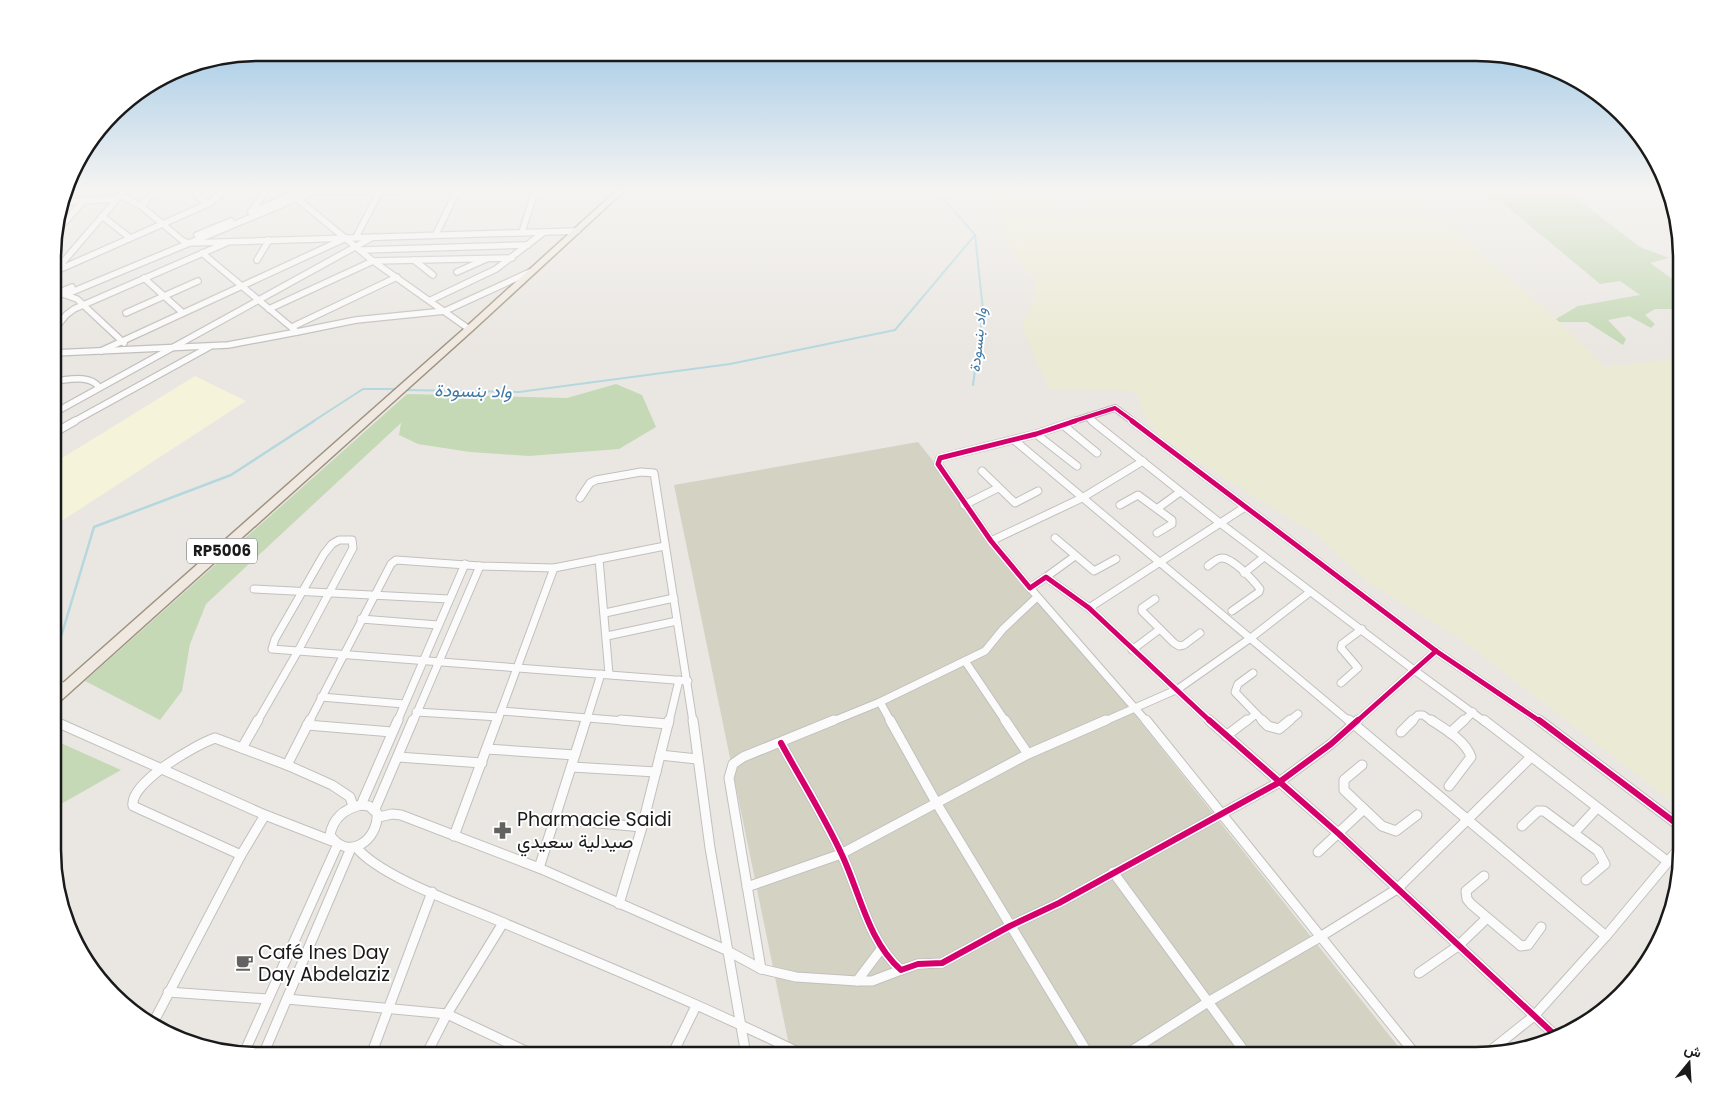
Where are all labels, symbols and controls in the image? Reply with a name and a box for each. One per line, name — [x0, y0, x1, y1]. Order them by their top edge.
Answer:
water label: واد بنسودة — [964, 306, 991, 373]
water label: واد بنسودة — [434, 377, 512, 404]
road number: RP5006 — [187, 538, 257, 564]
place label: Pharmacie Saidi صيدلية سعيدي — [517, 806, 672, 857]
pharmacy icon: Pharmacie Saidi صيدلية سعيدي — [493, 820, 513, 840]
place label: Café Ines Day Day Abdelaziz — [258, 939, 390, 988]
cafe icon: Café Ines Day Day Abdelaziz — [234, 953, 254, 973]
north arrow — [1664, 1038, 1714, 1088]
text: ش — [1682, 1039, 1704, 1063]

